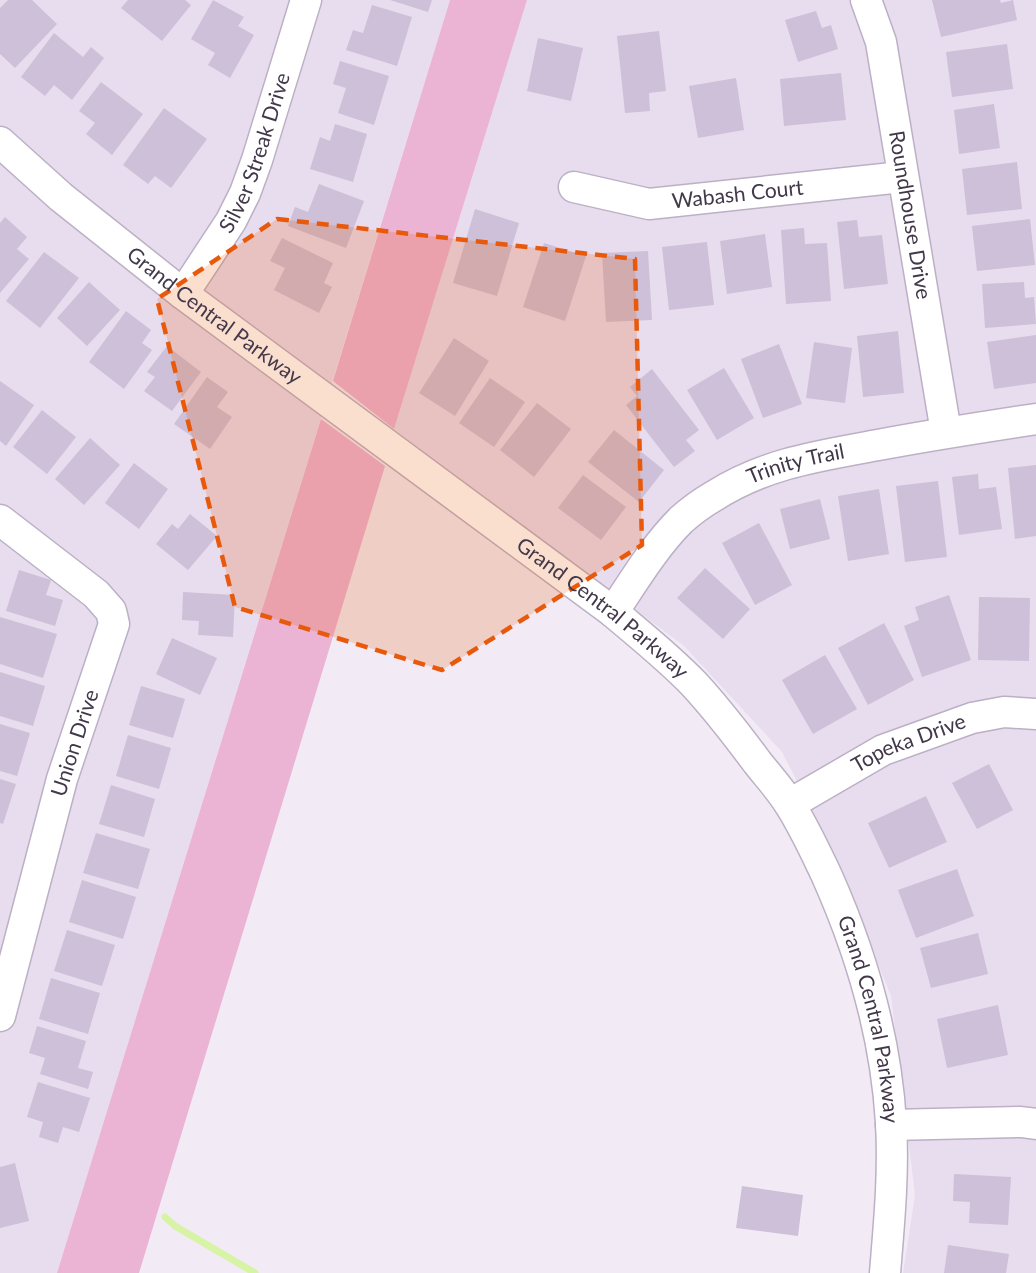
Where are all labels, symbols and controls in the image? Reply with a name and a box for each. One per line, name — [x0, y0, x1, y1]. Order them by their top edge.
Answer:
street label: Silver Streak Drive — [213, 69, 294, 237]
street label: Roundhouse Drive — [885, 129, 938, 301]
street label: Wabash Court — [670, 174, 805, 212]
street label: Grand Central Parkway — [123, 240, 308, 389]
street label: Trinity Trail — [743, 437, 846, 488]
street label: Grand Central Parkway — [512, 531, 695, 683]
street label: Union Drive — [45, 686, 103, 799]
street label: Topeka Drive — [846, 707, 969, 777]
street label: Grand Central Parkway — [833, 911, 905, 1124]

